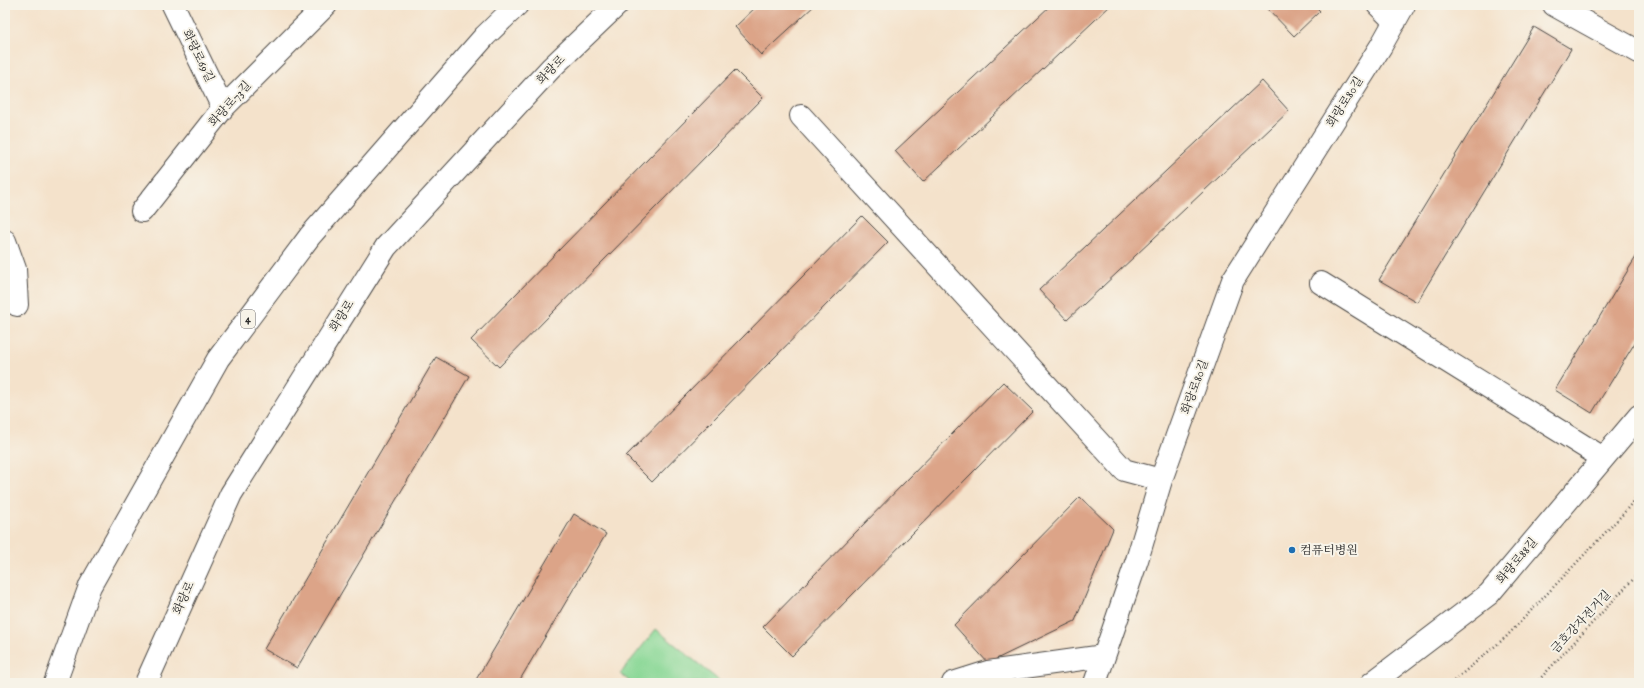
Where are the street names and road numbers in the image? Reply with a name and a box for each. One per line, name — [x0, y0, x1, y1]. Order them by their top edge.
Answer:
street label: 화랑로69길 — [179, 27, 217, 85]
street label: 화랑로 — [534, 52, 569, 88]
street label: 화랑로80길 — [1324, 74, 1366, 130]
street label: 화랑로73길 — [206, 78, 254, 130]
street label: 화랑로 — [326, 297, 358, 335]
road number: 4 — [241, 310, 255, 328]
street label: 화랑로80길 — [1178, 358, 1212, 416]
street label: 화랑로88길 — [1493, 535, 1541, 587]
street label: 화랑로 — [170, 579, 198, 617]
street label: 금호강자전거길 — [1548, 587, 1614, 657]

